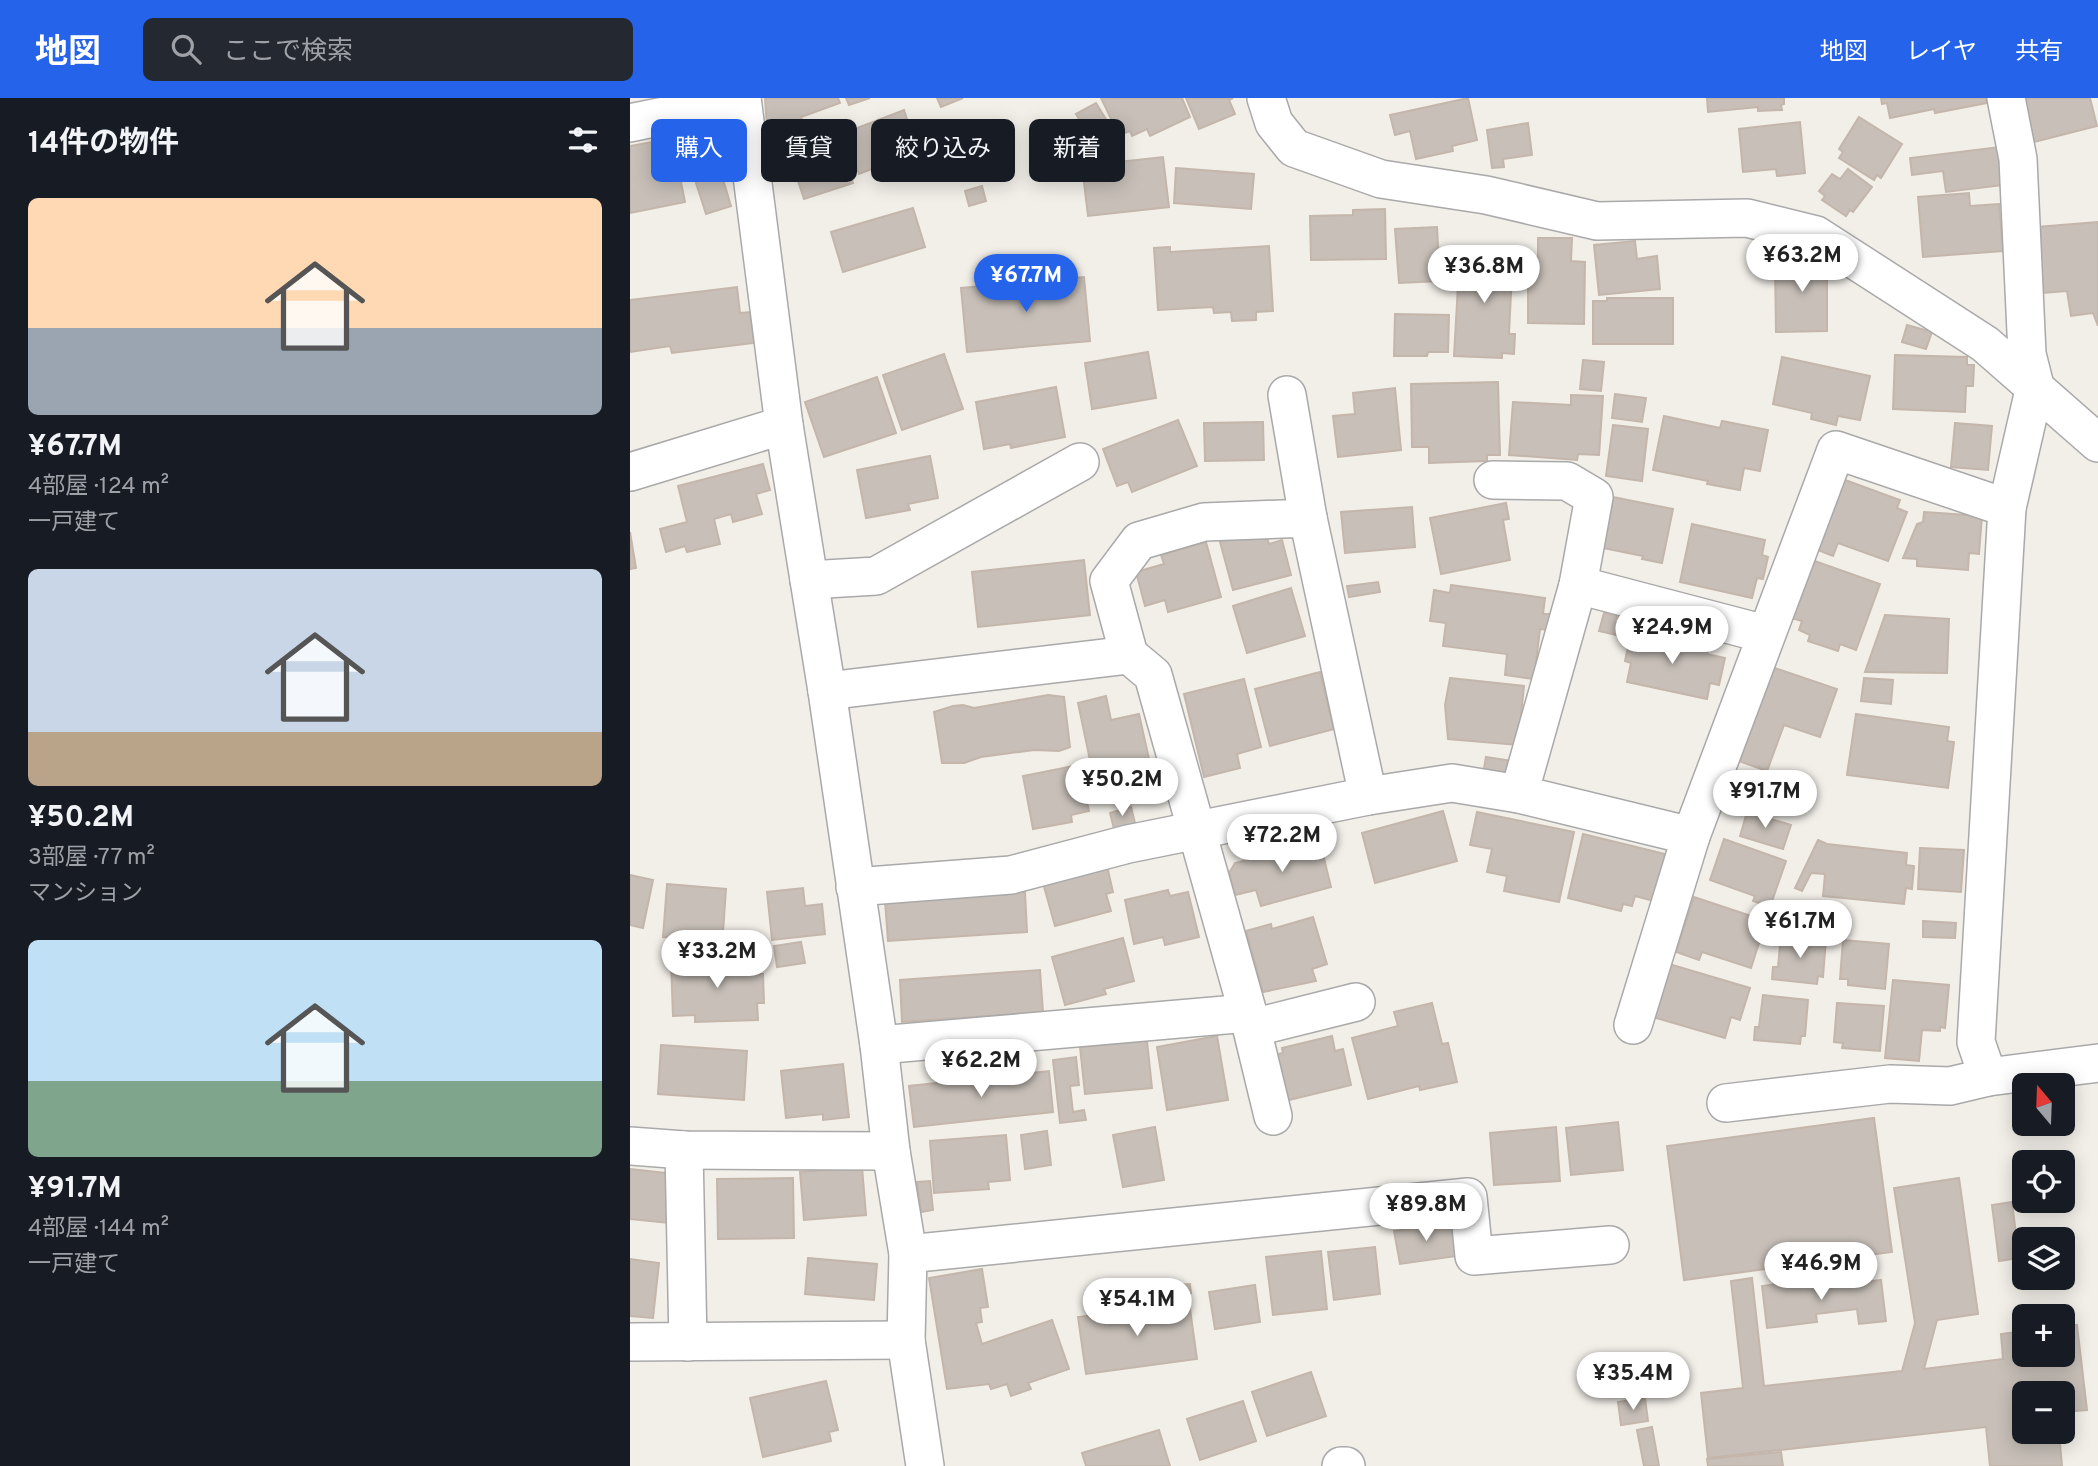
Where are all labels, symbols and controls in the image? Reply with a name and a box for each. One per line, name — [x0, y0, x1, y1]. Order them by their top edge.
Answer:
search box — [143, 18, 633, 81]
icon: search — [167, 30, 205, 68]
text: 地図 — [35, 33, 101, 75]
text: ここで検索 — [223, 36, 353, 69]
text: 地図 — [1820, 38, 1868, 68]
text: レイヤ — [1906, 38, 1977, 68]
text: 共有 — [2015, 38, 2063, 68]
chip: 購入 — [651, 119, 747, 182]
chip: 賃貸 — [761, 119, 857, 182]
chip: 絞り込み — [871, 119, 1015, 182]
chip: 新着 — [1029, 119, 1125, 182]
icon: filters — [564, 121, 602, 159]
text: 14件の物件 — [28, 126, 179, 163]
pin: ¥63.2M — [1745, 234, 1859, 294]
text: ¥63.2M — [1762, 242, 1842, 271]
icon: home — [252, 243, 378, 369]
pin: ¥36.8M — [1427, 246, 1541, 305]
text: ¥36.8M — [1444, 253, 1524, 282]
pin: ¥67.7M — [969, 254, 1083, 314]
text: ¥67.7M — [990, 262, 1062, 291]
text: ¥67.7M — [28, 429, 122, 466]
text: 4部屋 · 124 m² — [28, 473, 169, 502]
text: 一戸建て — [28, 509, 120, 538]
pin: ¥24.9M — [1615, 606, 1729, 666]
icon: home — [252, 614, 378, 740]
text: ¥24.9M — [1631, 614, 1713, 643]
pin: ¥50.2M — [1065, 758, 1179, 818]
text: ¥50.2M — [1081, 766, 1163, 795]
pin: ¥91.7M — [1708, 770, 1822, 830]
text: ¥91.7M — [1729, 778, 1801, 807]
text: ¥50.2M — [28, 800, 134, 837]
pin: ¥72.2M — [1225, 814, 1339, 874]
text: ¥72.2M — [1243, 822, 1321, 851]
text: 3部屋 · 77 m² — [28, 844, 155, 873]
text: マンション — [28, 880, 143, 909]
pin: ¥61.7M — [1743, 900, 1857, 960]
text: ¥61.7M — [1764, 908, 1836, 937]
pin: ¥33.2M — [660, 930, 774, 990]
text: ¥33.2M — [677, 938, 757, 967]
icon: home — [252, 985, 378, 1111]
pin: ¥62.2M — [924, 1040, 1038, 1099]
text: ¥62.2M — [941, 1047, 1021, 1076]
north arrow — [2012, 1073, 2076, 1136]
map controls — [2012, 1073, 2075, 1444]
button: locate — [2012, 1150, 2075, 1213]
text: ¥91.7M — [28, 1171, 122, 1208]
pin: ¥89.8M — [1369, 1184, 1483, 1243]
text: ¥89.8M — [1385, 1191, 1467, 1220]
text: 4部屋 · 144 m² — [28, 1215, 169, 1244]
button: layers — [2012, 1227, 2075, 1290]
pin: ¥46.9M — [1764, 1242, 1878, 1302]
text: ¥46.9M — [1780, 1250, 1862, 1279]
text: 一戸建て — [28, 1251, 120, 1280]
pin: ¥54.1M — [1080, 1278, 1194, 1338]
text: ¥54.1M — [1099, 1286, 1175, 1315]
button: + — [2012, 1304, 2075, 1367]
pin: ¥35.4M — [1576, 1352, 1690, 1412]
text: ¥35.4M — [1593, 1360, 1673, 1389]
button: − — [2012, 1381, 2075, 1444]

